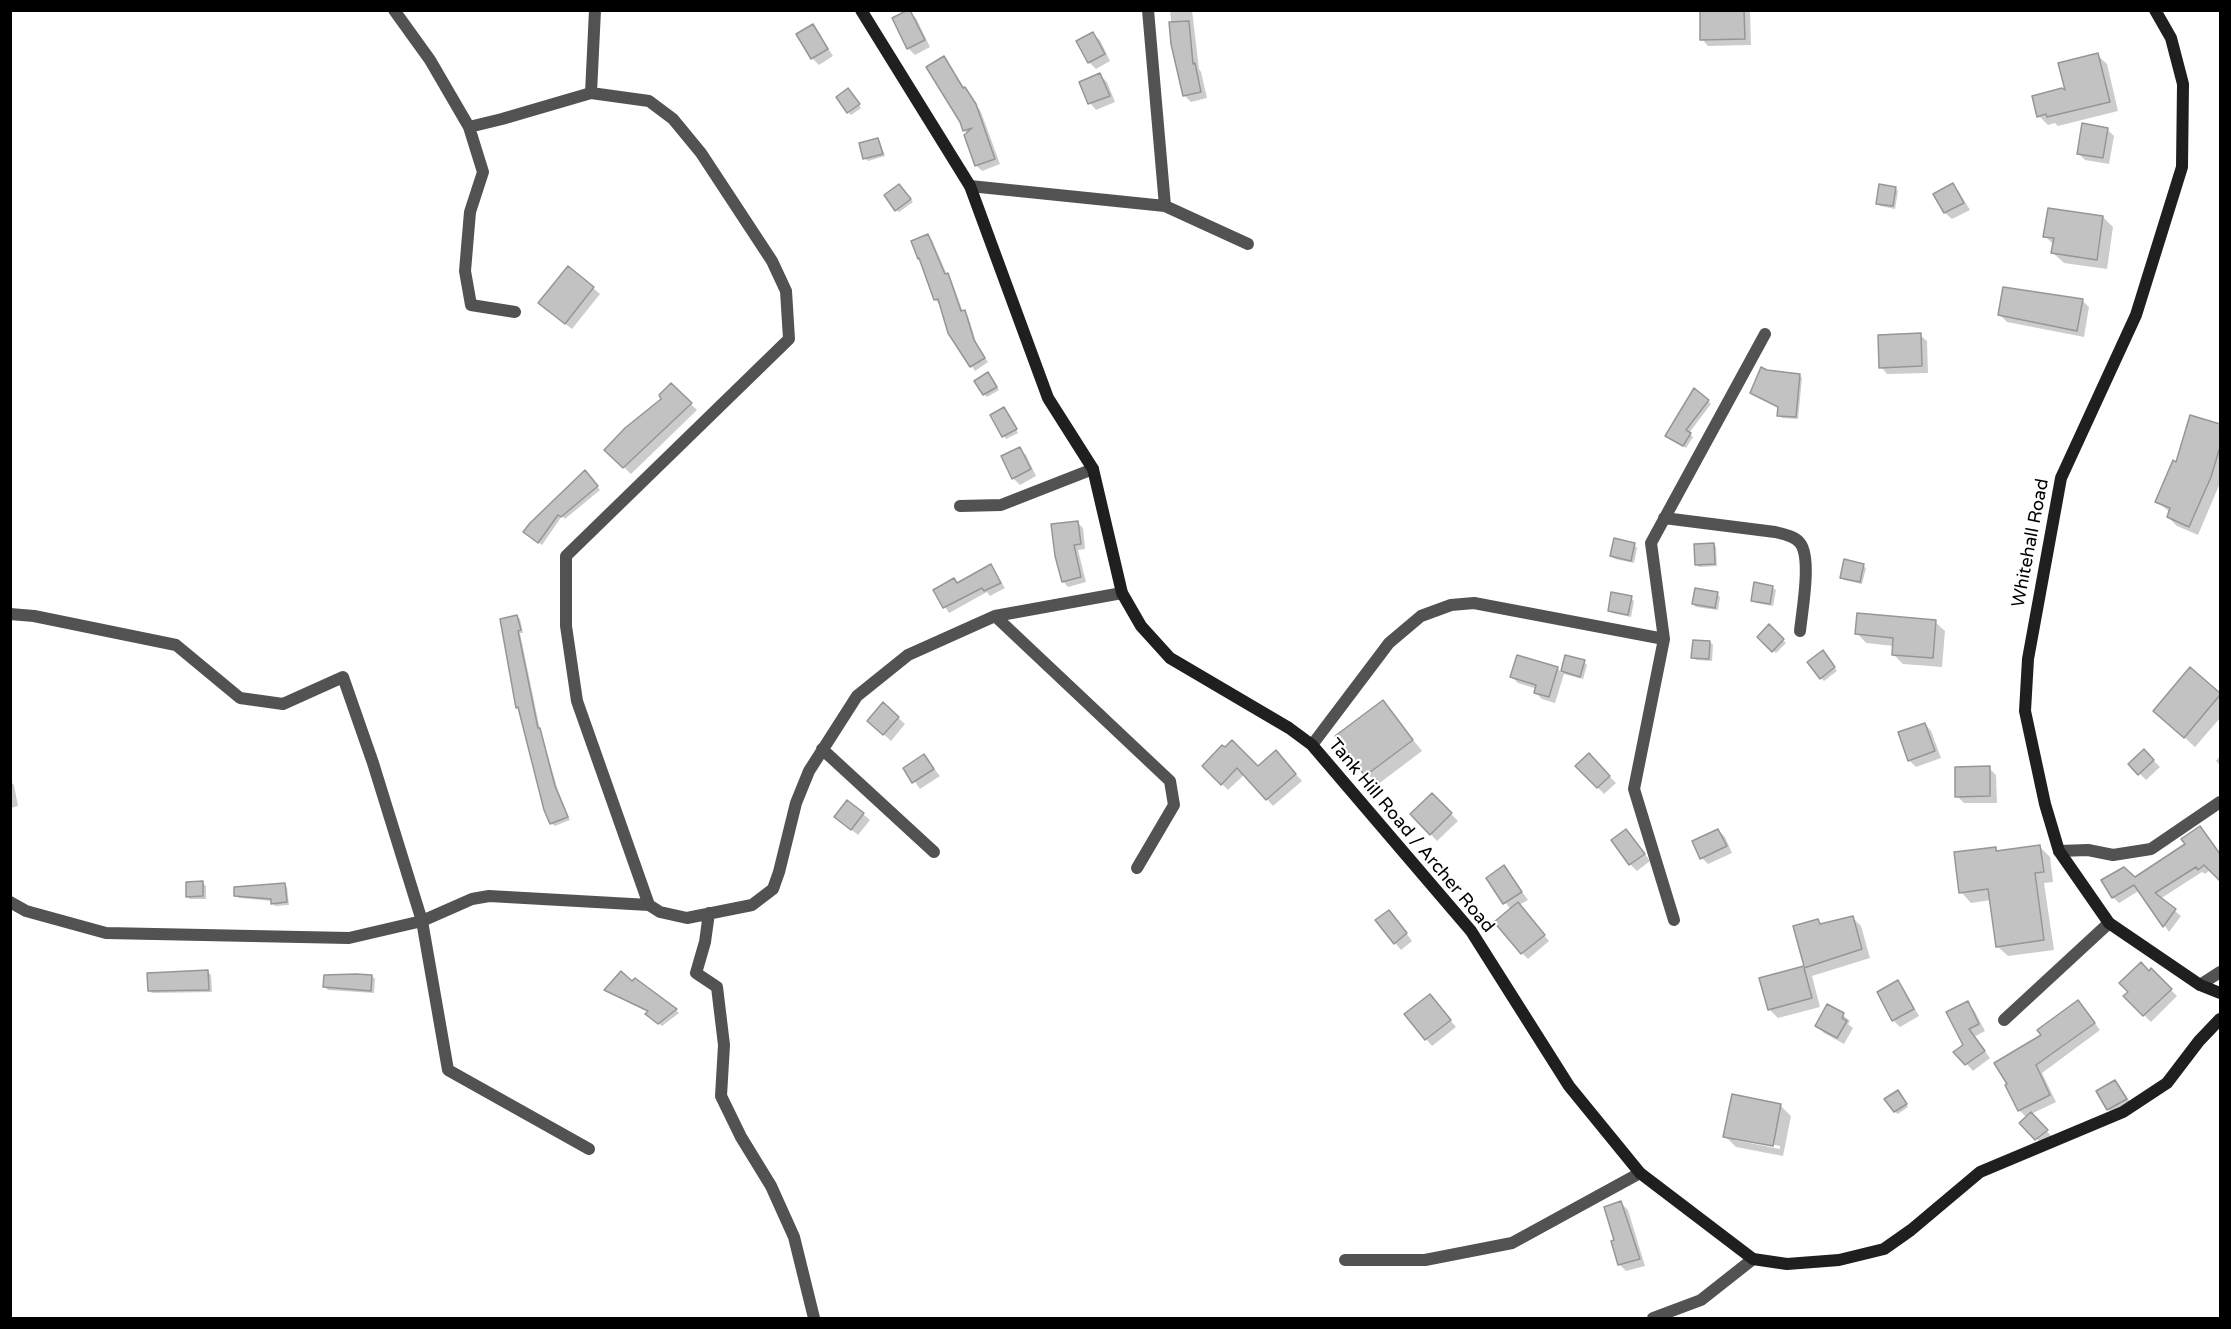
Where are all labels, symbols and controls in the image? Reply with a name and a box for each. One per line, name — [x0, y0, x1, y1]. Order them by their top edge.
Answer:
street label: Whitehall Road — [2008, 477, 2054, 609]
street label: Tank Hill Road / Archer Road — [1323, 735, 1499, 937]

